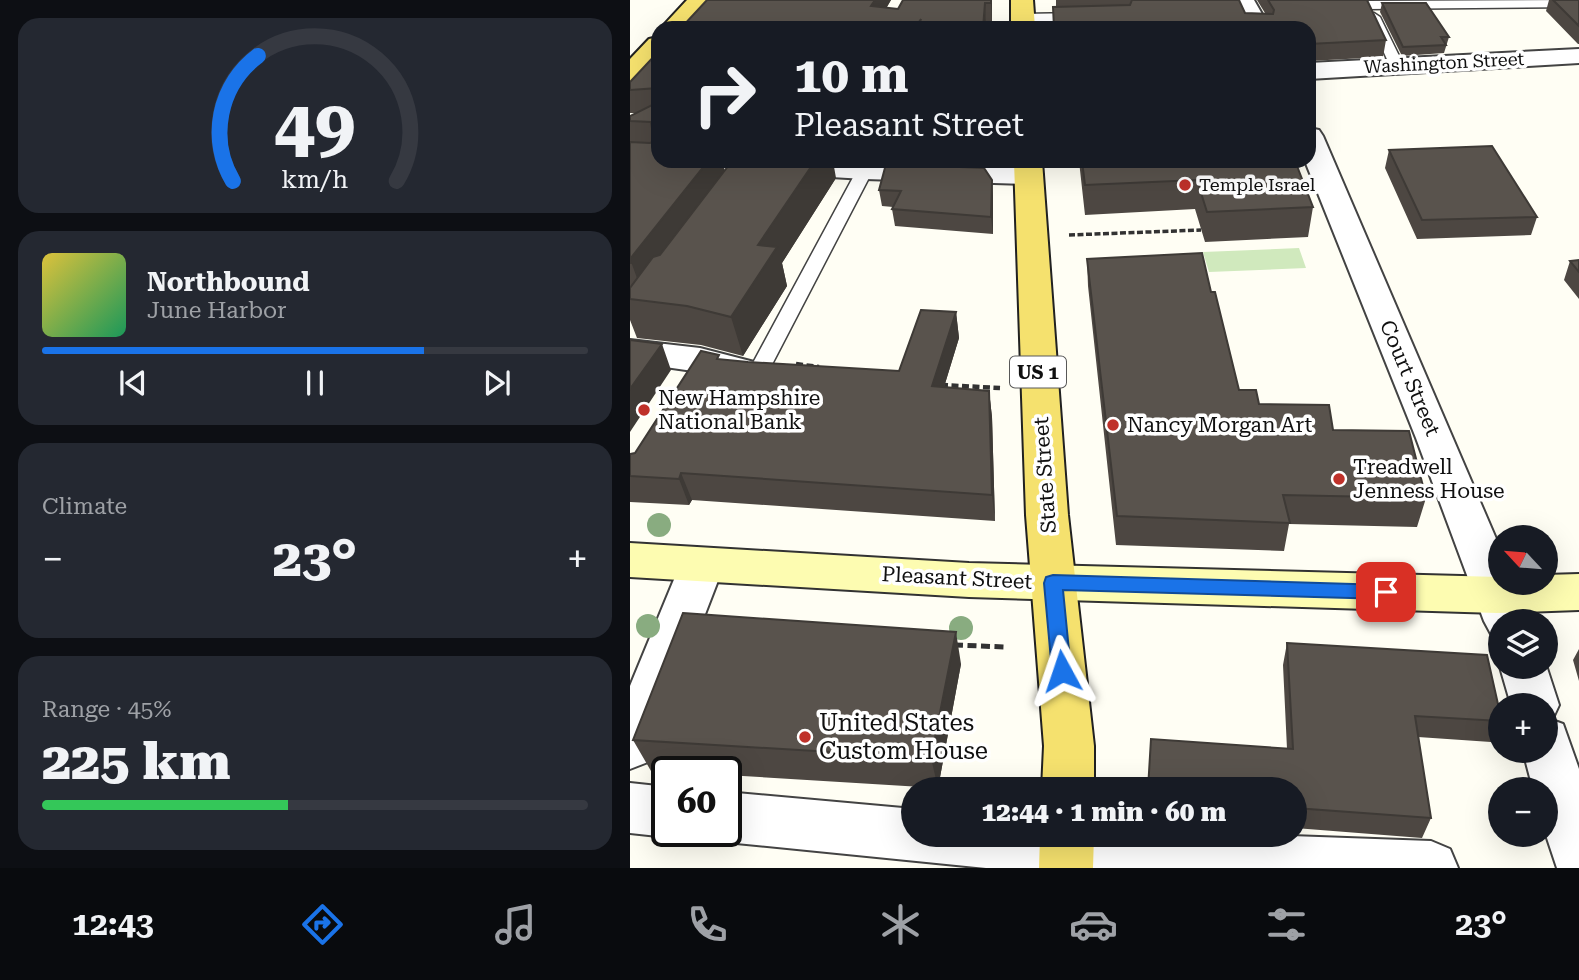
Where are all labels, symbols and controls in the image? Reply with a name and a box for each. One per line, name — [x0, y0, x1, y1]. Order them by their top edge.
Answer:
text: 10 m — [794, 47, 909, 104]
street label: Washington Street — [1363, 48, 1525, 77]
icon: right — [679, 49, 770, 140]
text: 49 — [274, 85, 356, 170]
text: Pleasant Street — [794, 106, 1024, 144]
text: km/h — [282, 165, 348, 194]
place label: Temple Israel — [1199, 174, 1316, 195]
marker: Temple Israel — [1177, 177, 1193, 193]
text: Northbound — [147, 267, 310, 297]
text: June Harbor — [147, 297, 287, 324]
street label: Court Street — [1375, 316, 1445, 440]
road number: US 1 — [1010, 356, 1066, 388]
icon: previous — [114, 364, 152, 402]
icon: pause — [296, 364, 334, 402]
icon: next — [478, 364, 516, 402]
place label: New Hampshire National Bank — [658, 386, 820, 434]
marker: New Hampshire National Bank — [636, 402, 652, 418]
place label: Nancy Morgan Art — [1127, 413, 1312, 437]
street label: State Street — [1029, 416, 1061, 534]
marker: Nancy Morgan Art — [1105, 417, 1121, 433]
place label: Treadwell Jenness House — [1353, 455, 1505, 503]
marker: Treadwell Jenness House — [1331, 471, 1347, 487]
text: Climate — [42, 493, 127, 520]
north arrow — [1488, 525, 1558, 595]
map controls — [1488, 525, 1558, 847]
text: 23° — [273, 528, 357, 589]
text: − — [42, 537, 63, 581]
text: + — [567, 537, 588, 581]
street label: Pleasant Street — [881, 562, 1033, 594]
pin — [1356, 562, 1416, 622]
icon: arrive — [1367, 573, 1405, 611]
button: layers — [1488, 609, 1558, 679]
position arrow — [1025, 634, 1099, 708]
button: + — [1488, 693, 1558, 763]
text: Range · 45% — [42, 696, 171, 723]
place label: United States Custom House — [819, 709, 988, 765]
marker: United States Custom House — [797, 729, 813, 745]
text: 225 km — [42, 731, 230, 792]
speed limit sign: 60 — [651, 756, 742, 847]
button: − — [1488, 777, 1558, 847]
text: 12:44 · 1 min · 60 m — [982, 797, 1226, 827]
icon: directions — [298, 900, 347, 949]
icon: music — [491, 900, 540, 949]
icon: phone — [683, 900, 732, 949]
icon: climate — [876, 900, 925, 949]
icon: car — [1069, 900, 1118, 949]
icon: filters — [1262, 900, 1311, 949]
text: 12:43 — [72, 905, 154, 943]
text: 23° — [1455, 905, 1507, 943]

